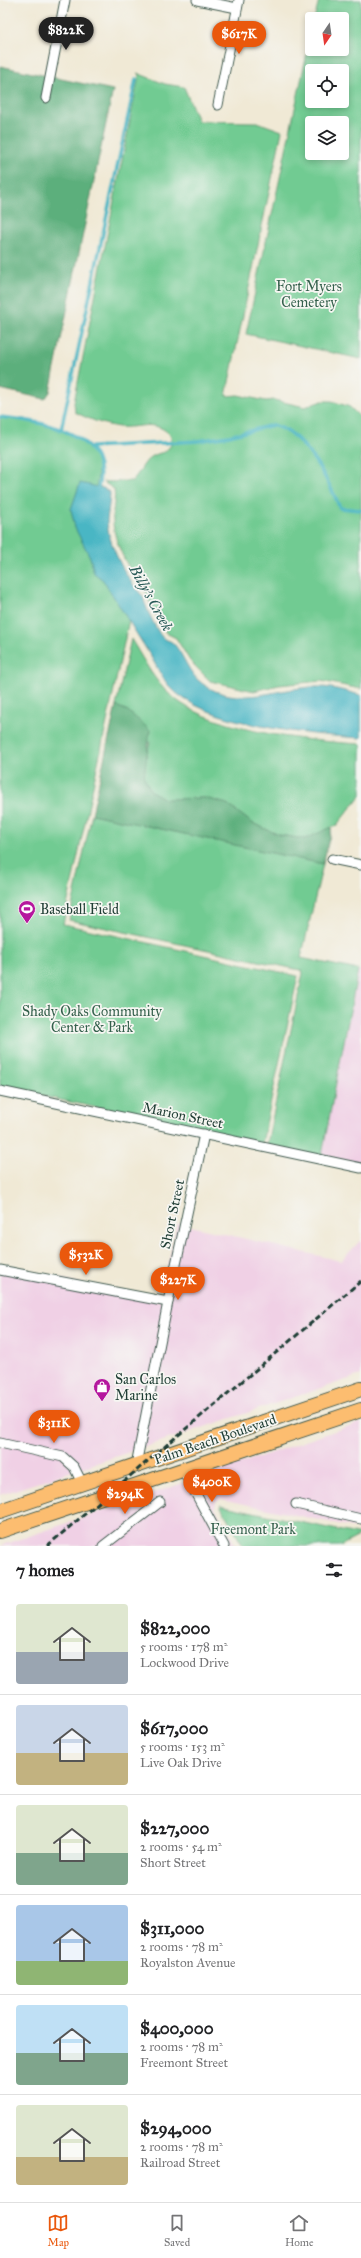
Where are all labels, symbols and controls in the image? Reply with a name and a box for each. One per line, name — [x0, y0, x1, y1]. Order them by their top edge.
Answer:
north arrow — [305, 12, 349, 56]
map controls — [305, 12, 349, 160]
pin: $822K — [38, 17, 94, 51]
pin: $617K — [211, 21, 267, 55]
text: $822K — [48, 22, 84, 38]
text: $617K — [221, 26, 257, 42]
button: locate — [305, 64, 349, 108]
button: layers — [305, 116, 349, 160]
park label: Fort Myers Cemetery — [276, 278, 342, 311]
water label: Billy's Creek — [125, 561, 177, 634]
sports icon: Baseball Field — [17, 899, 37, 924]
place label: Baseball Field — [40, 901, 119, 918]
park label: Shady Oaks Community Center & Park — [22, 1003, 162, 1036]
street label: Marion Street — [141, 1099, 225, 1132]
street label: Short Street — [157, 1178, 188, 1251]
pin: $532K — [58, 1242, 114, 1276]
text: $532K — [69, 1247, 103, 1263]
pin: $227K — [150, 1267, 206, 1301]
text: $227K — [160, 1272, 196, 1288]
place label: San Carlos Marine — [115, 1371, 176, 1404]
shop icon: San Carlos Marine — [92, 1377, 112, 1402]
pin: $311K — [26, 1410, 82, 1444]
street label: Palm Beach Boulevard — [152, 1411, 279, 1468]
text: $311K — [38, 1415, 70, 1431]
pin: $400K — [184, 1469, 240, 1503]
text: $400K — [192, 1474, 232, 1490]
pin: $294K — [97, 1481, 153, 1515]
text: $294K — [106, 1486, 144, 1502]
park label: Freemont Park — [210, 1521, 296, 1538]
icon: filters — [323, 1559, 345, 1581]
text: 7 homes — [16, 1560, 74, 1581]
text: $822,000 — [140, 1618, 210, 1639]
icon: home — [48, 1620, 96, 1668]
text: 5 rooms · 178 m² — [140, 1639, 228, 1655]
text: Lockwood Drive — [140, 1655, 229, 1671]
text: $617,000 — [140, 1718, 208, 1739]
icon: home — [48, 1721, 96, 1769]
text: 5 rooms · 153 m² — [140, 1739, 225, 1755]
text: Live Oak Drive — [140, 1755, 222, 1771]
text: $227,000 — [140, 1818, 209, 1839]
icon: home — [48, 1821, 96, 1869]
text: 2 rooms · 54 m² — [140, 1839, 222, 1855]
text: Short Street — [140, 1855, 206, 1871]
text: $311,000 — [140, 1918, 205, 1939]
icon: home — [48, 1921, 96, 1969]
text: 2 rooms · 78 m² — [140, 1939, 223, 1955]
text: Royalston Avenue — [140, 1955, 235, 1971]
text: $400,000 — [140, 2018, 214, 2039]
icon: home — [48, 2021, 96, 2069]
text: 2 rooms · 78 m² — [140, 2039, 223, 2055]
text: Freemont Street — [140, 2055, 228, 2071]
text: $294,000 — [140, 2118, 212, 2139]
icon: home — [48, 2121, 96, 2169]
text: 2 rooms · 78 m² — [140, 2139, 223, 2155]
text: Railroad Street — [140, 2155, 220, 2171]
tab: Map — [47, 2212, 69, 2249]
tab: Saved — [164, 2212, 190, 2249]
tab: Home — [285, 2212, 314, 2249]

